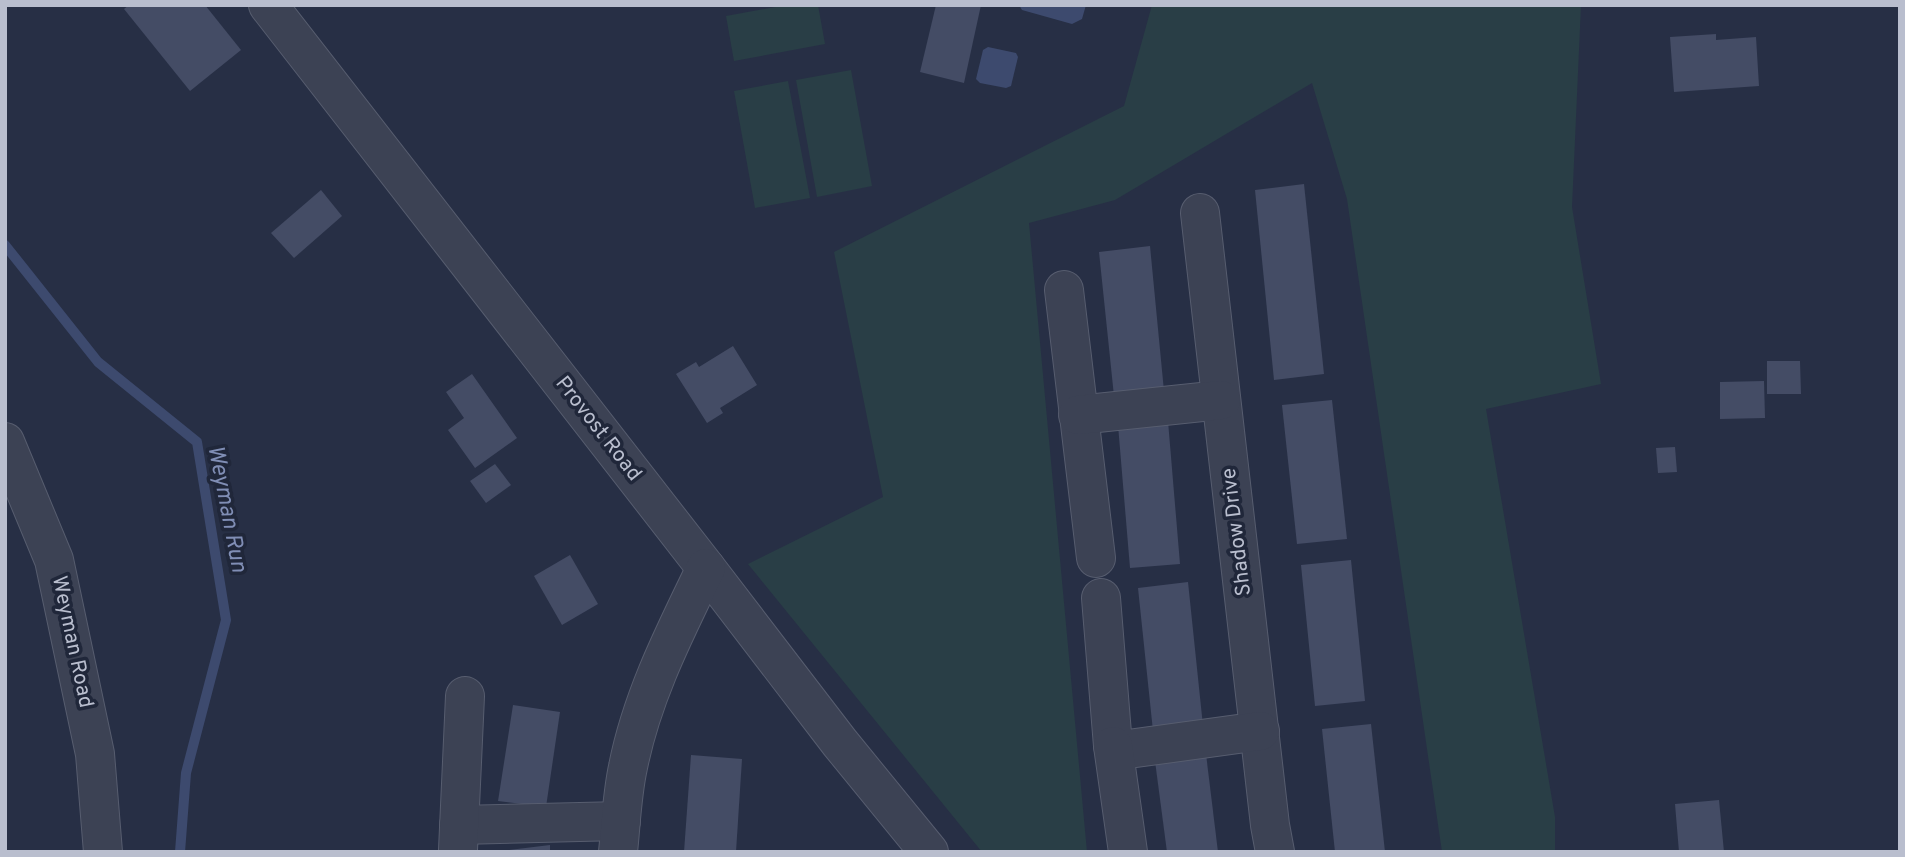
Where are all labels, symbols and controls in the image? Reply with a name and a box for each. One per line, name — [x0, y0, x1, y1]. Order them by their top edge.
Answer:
street label: Provost Road — [549, 371, 647, 487]
water label: Weyman Run — [199, 443, 253, 576]
street label: Shadow Drive — [1216, 466, 1258, 598]
street label: Weyman Road — [45, 574, 99, 710]

